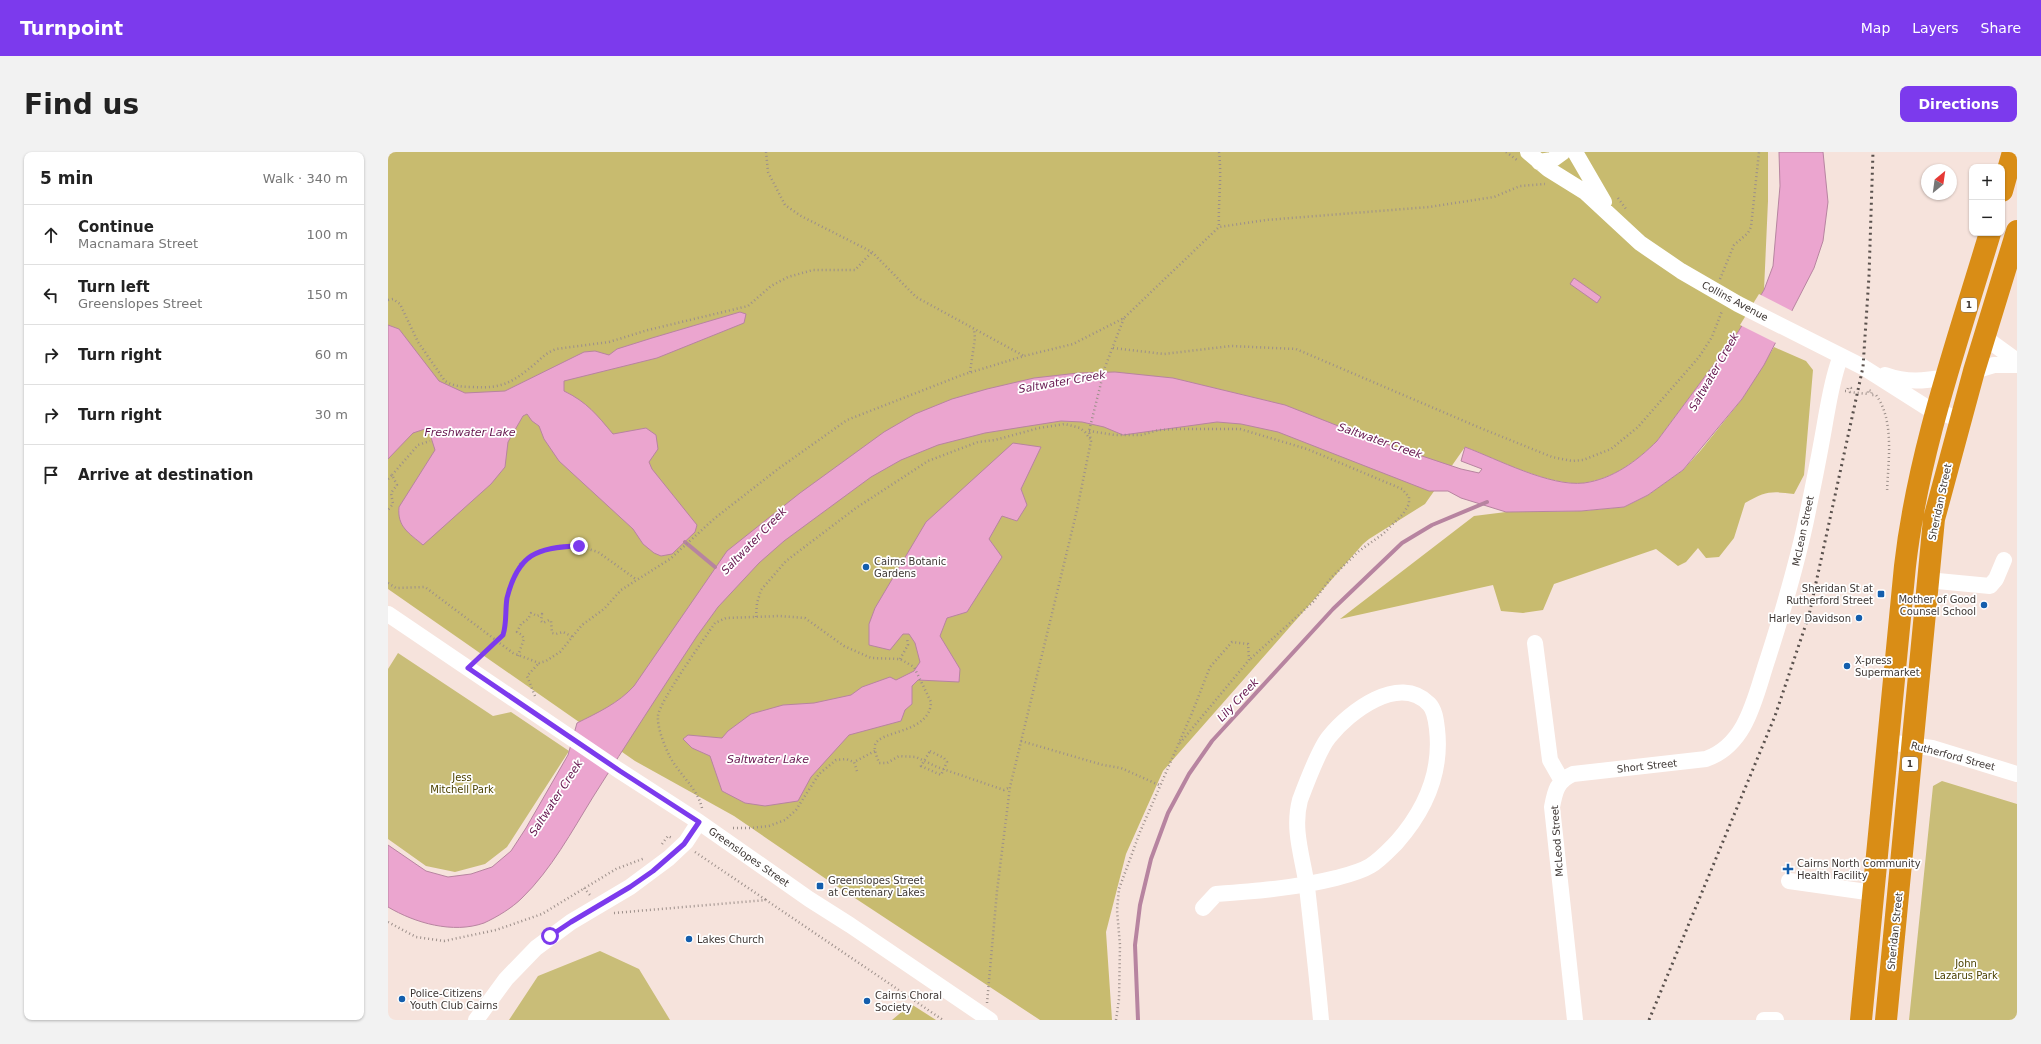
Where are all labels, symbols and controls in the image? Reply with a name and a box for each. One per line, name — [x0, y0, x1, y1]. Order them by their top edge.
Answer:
text: Turnpoint — [20, 17, 123, 39]
text: Map — [1861, 20, 1890, 36]
text: Layers — [1912, 20, 1959, 36]
text: Share — [1981, 20, 2021, 36]
button: Directions — [1900, 86, 2017, 122]
text: Find us — [24, 88, 139, 121]
north arrow — [1921, 164, 1957, 200]
map controls — [1969, 164, 2005, 236]
button: + — [1969, 164, 2005, 200]
text: 5 min — [40, 168, 93, 188]
text: Walk · 340 m — [263, 171, 348, 186]
button: − — [1969, 200, 2005, 236]
text: Continue — [78, 218, 154, 236]
icon: ahead — [40, 224, 62, 246]
text: 100 m — [306, 227, 348, 242]
text: Macnamara Street — [78, 236, 198, 251]
text: Turn left — [78, 278, 150, 296]
street label: Collins Avenue — [1700, 279, 1770, 323]
icon: left — [40, 284, 62, 306]
text: 150 m — [306, 287, 348, 302]
text: Greenslopes Street — [78, 296, 202, 311]
road number: 1 — [1961, 298, 1977, 312]
water label: Saltwater Creek — [1686, 330, 1742, 413]
icon: right — [40, 344, 62, 366]
text: Turn right — [78, 346, 162, 364]
text: 60 m — [315, 347, 348, 362]
water label: Saltwater Creek — [1018, 368, 1107, 396]
icon: right — [40, 404, 62, 426]
text: Turn right — [78, 406, 162, 424]
text: 30 m — [315, 407, 348, 422]
water label: Saltwater Creek — [1336, 421, 1424, 462]
water label: Freshwater Lake — [424, 426, 516, 439]
street label: Sheridan Street — [1927, 463, 1954, 541]
icon: arrive — [40, 464, 62, 486]
text: Arrive at destination — [78, 466, 253, 484]
street label: McLean Street — [1790, 495, 1816, 567]
water label: Saltwater Creek — [719, 504, 790, 577]
route end — [570, 537, 588, 555]
place label: Cairns Botanic Gardens — [874, 556, 946, 579]
marker: Cairns Botanic Gardens — [861, 562, 871, 572]
place label: Sheridan St at Rutherford Street — [1786, 583, 1873, 606]
marker: Sheridan St at Rutherford Street — [1876, 589, 1886, 599]
place label: Mother of Good Counsel School — [1898, 594, 1976, 617]
marker: Mother of Good Counsel School — [1979, 600, 1989, 610]
place label: Harley Davidson — [1769, 613, 1851, 624]
marker: Harley Davidson — [1854, 613, 1864, 623]
place label: X-press Supermarket — [1855, 655, 1920, 678]
marker: X-press Supermarket — [1842, 661, 1852, 671]
water label: Lily Creek — [1215, 675, 1262, 724]
street label: Rutherford Street — [1910, 739, 1996, 773]
water label: Saltwater Lake — [727, 753, 809, 766]
water label: Saltwater Creek — [527, 757, 586, 838]
street label: Short Street — [1616, 757, 1678, 775]
road number: 1 — [1902, 757, 1918, 771]
park label: Jess Mitchell Park — [430, 772, 494, 795]
street label: McLeod Street — [1549, 805, 1565, 877]
street label: Greenslopes Street — [707, 825, 791, 889]
place label: Cairns North Community Health Facility — [1797, 858, 1921, 881]
marker: Cairns North Community Health Facility — [1782, 863, 1794, 875]
place label: Greenslopes Street at Centenary Lakes — [828, 875, 925, 898]
marker: Greenslopes Street at Centenary Lakes — [815, 881, 825, 891]
street label: Sheridan Street — [1885, 892, 1905, 970]
route start — [541, 927, 559, 945]
marker: Lakes Church — [684, 934, 694, 944]
place label: Lakes Church — [697, 934, 764, 945]
park label: John Lazarus Park — [1934, 958, 1998, 981]
place label: Police-Citizens Youth Club Cairns — [409, 988, 498, 1011]
place label: Cairns Choral Society — [875, 990, 942, 1013]
marker: Police-Citizens Youth Club Cairns — [397, 994, 407, 1004]
marker: Cairns Choral Society — [862, 996, 872, 1006]

